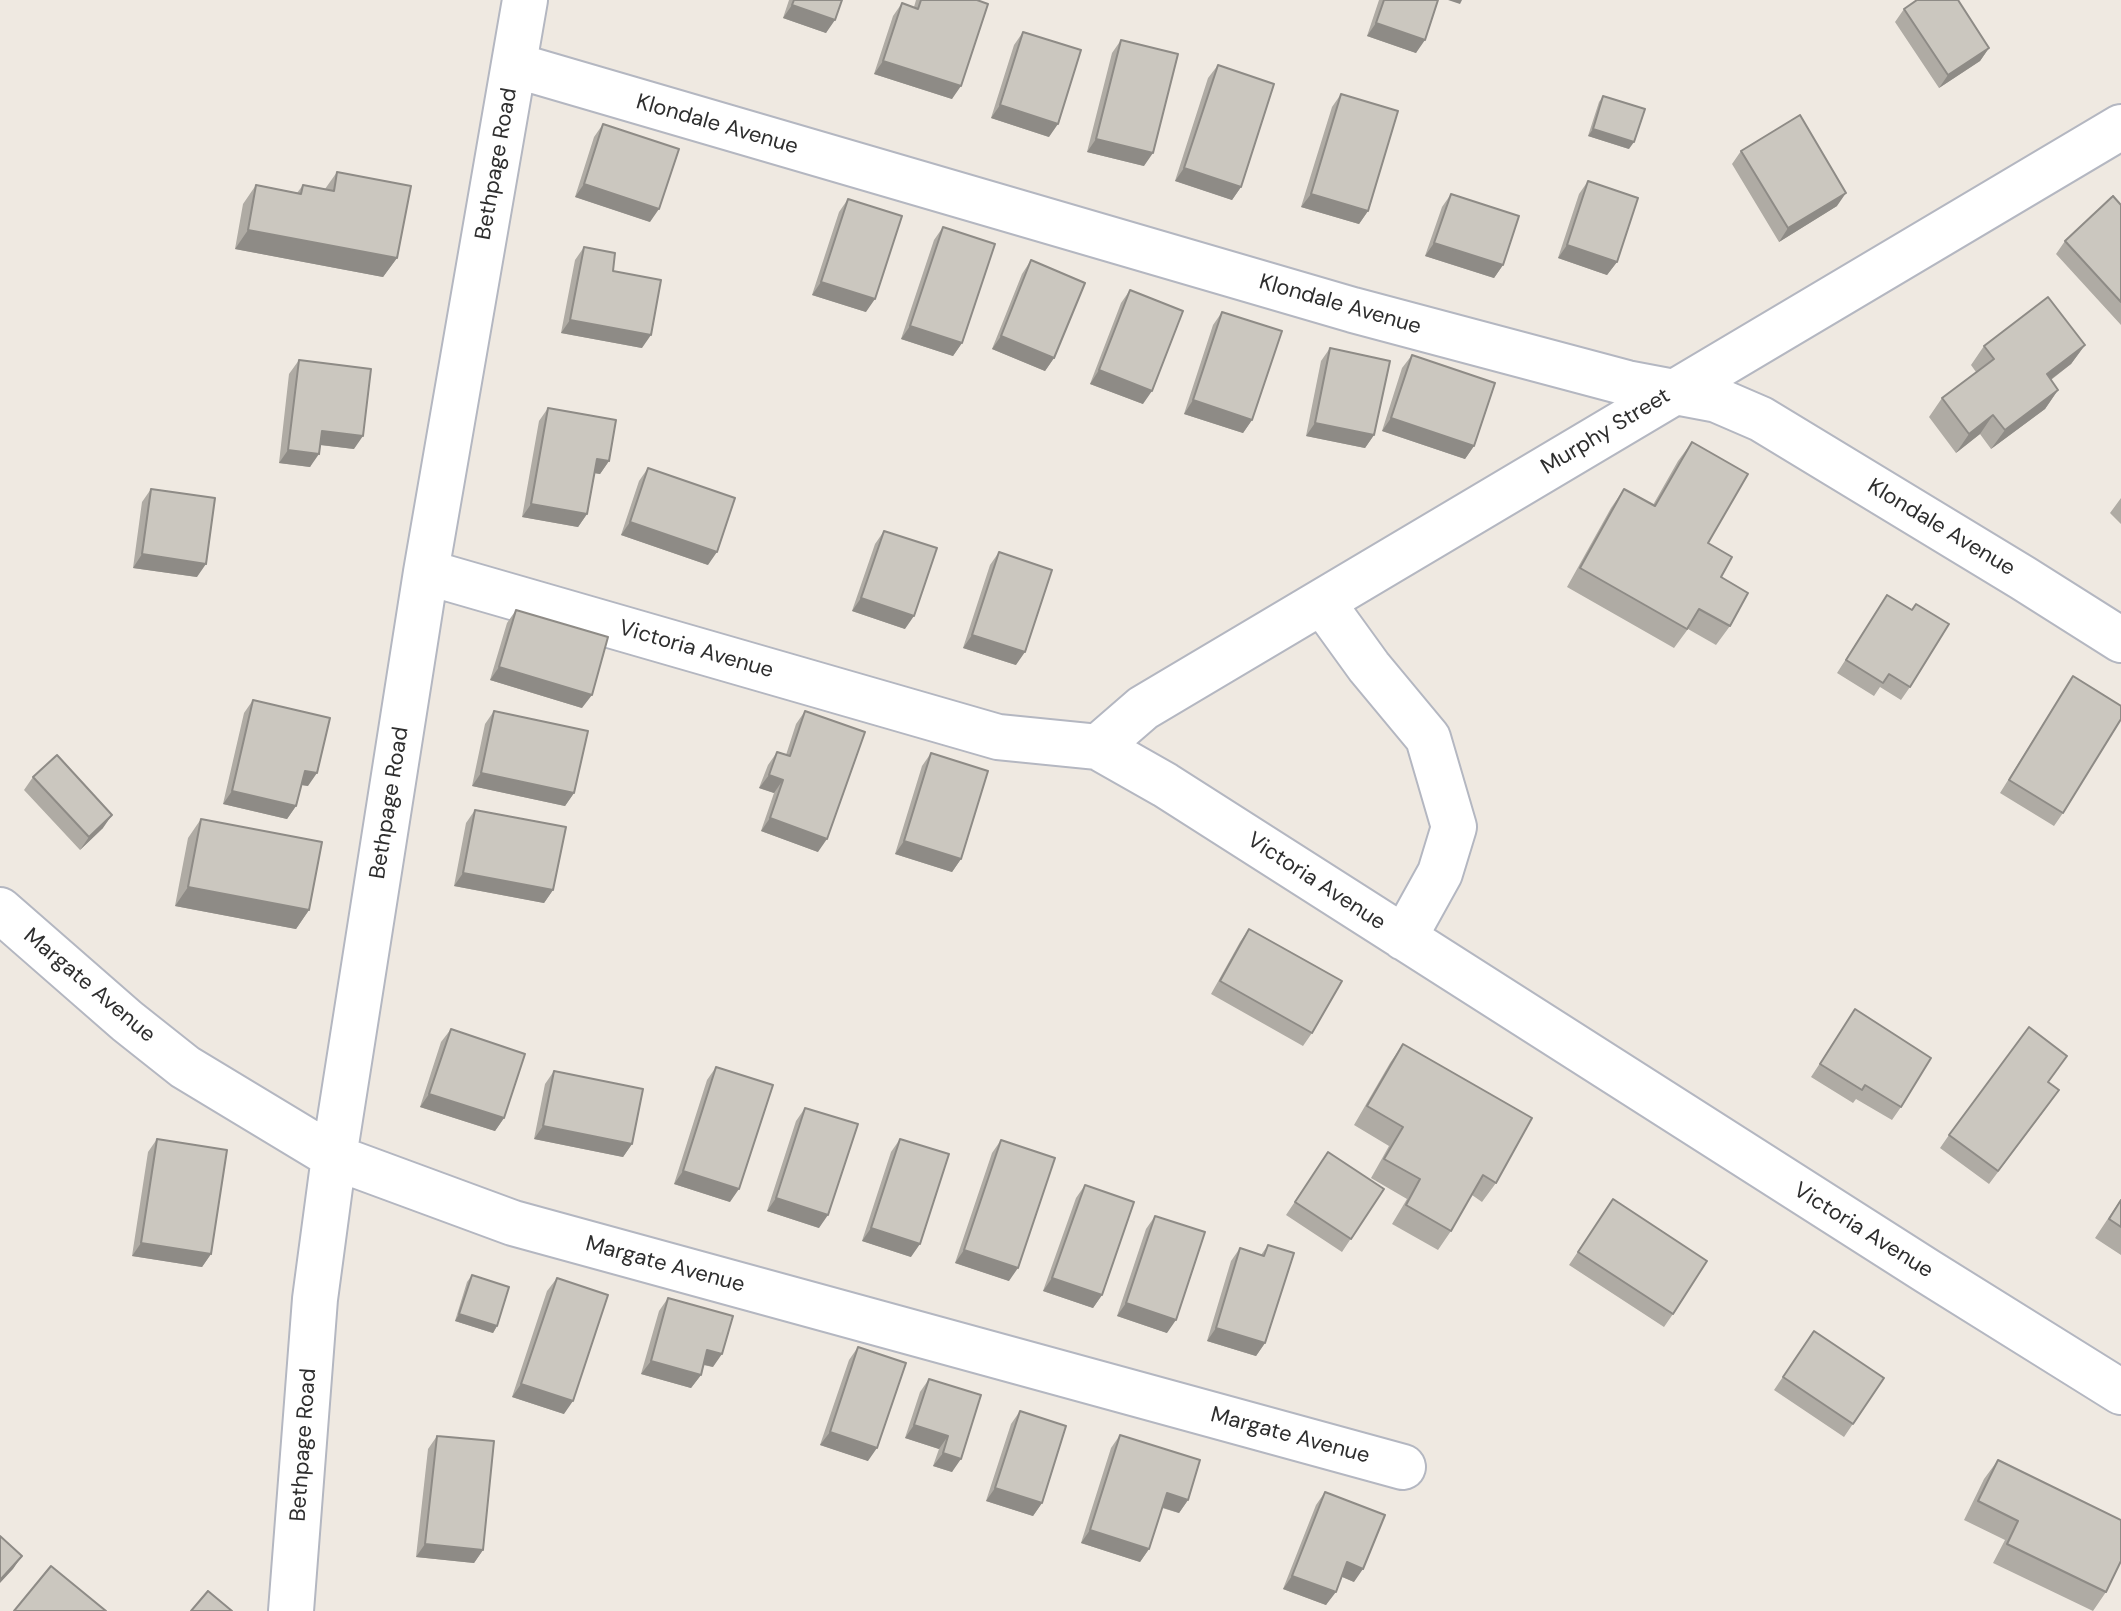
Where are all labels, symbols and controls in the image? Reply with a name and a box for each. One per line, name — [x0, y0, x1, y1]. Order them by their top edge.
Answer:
street label: Bethpage Road — [471, 86, 523, 242]
street label: Klondale Avenue — [633, 89, 801, 161]
street label: Klondale Avenue — [1256, 269, 1424, 341]
street label: Murphy Street — [1537, 383, 1675, 481]
street label: Klondale Avenue — [1863, 474, 2019, 582]
street label: Victoria Avenue — [616, 615, 776, 685]
street label: Bethpage Road — [365, 725, 415, 881]
street label: Victoria Avenue — [1242, 827, 1390, 937]
street label: Margate Avenue — [18, 923, 160, 1049]
street label: Victoria Avenue — [1788, 1178, 1938, 1284]
street label: Margate Avenue — [583, 1231, 747, 1299]
street label: Bethpage Road — [285, 1367, 323, 1523]
street label: Margate Avenue — [1208, 1402, 1372, 1470]

